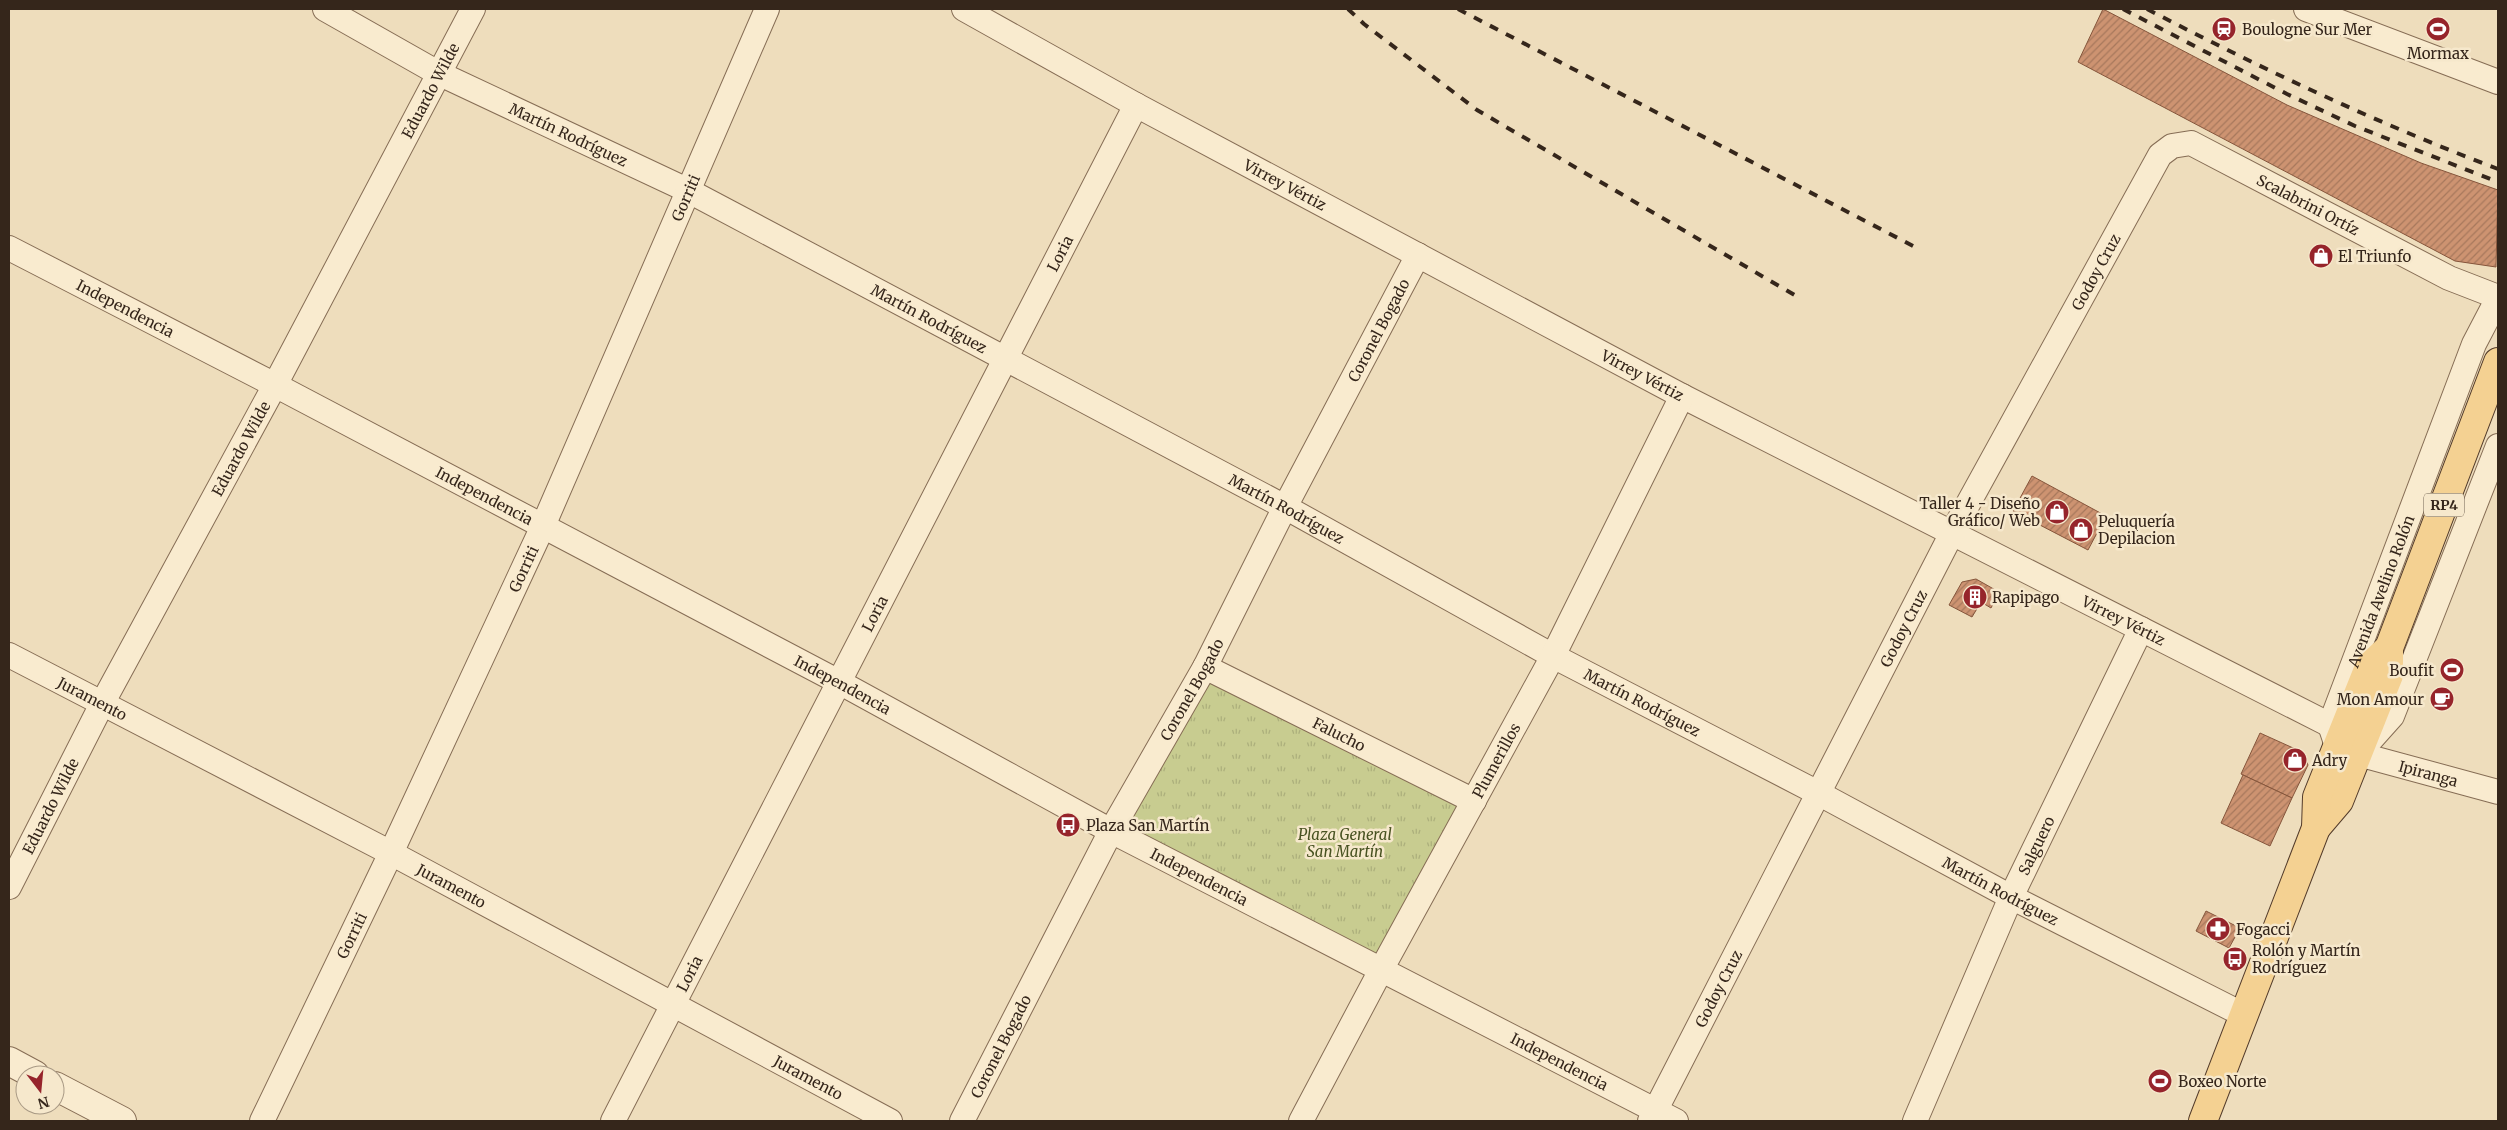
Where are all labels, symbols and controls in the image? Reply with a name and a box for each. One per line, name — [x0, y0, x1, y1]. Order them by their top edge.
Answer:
station icon: Boulogne Sur Mer — [2211, 16, 2237, 42]
sports icon: Mormax — [2425, 16, 2451, 42]
place label: Boulogne Sur Mer — [2242, 20, 2373, 39]
street label: Eduardo Wilde — [397, 39, 463, 141]
place label: Mormax — [2407, 44, 2469, 63]
street label: Martín Rodríguez — [506, 98, 631, 170]
street label: Virrey Vértiz — [1240, 154, 1330, 214]
street label: Scalabrini Ortíz — [2254, 170, 2363, 239]
street label: Gorriti — [667, 171, 704, 224]
street label: Godoy Cruz — [2067, 230, 2124, 313]
street label: Loria — [1043, 232, 1077, 274]
shop icon: El Triunfo — [2308, 243, 2334, 269]
place label: El Triunfo — [2338, 247, 2411, 266]
street label: Independencia — [74, 275, 177, 341]
street label: Coronel Bogado — [1343, 275, 1413, 385]
street label: Martín Rodríguez — [868, 280, 990, 357]
street label: Virrey Vértiz — [1597, 345, 1687, 405]
street label: Eduardo Wilde — [207, 397, 274, 499]
street label: Independencia — [433, 462, 536, 529]
street label: Martín Rodríguez — [1226, 470, 1348, 548]
place label: Taller 4 - Diseño Gráfico/ Web — [1919, 494, 2040, 530]
road number: RP4 — [2424, 494, 2464, 516]
shop icon: Taller 4 - Diseño Gráfico/ Web — [2044, 499, 2070, 525]
place label: Peluquería Depilacion — [2098, 512, 2175, 548]
street label: Avenida Avelino Rolón — [2343, 512, 2418, 671]
shop icon: Peluquería Depilacion — [2068, 517, 2094, 543]
street label: Gorriti — [504, 542, 542, 595]
building icon: Rapipago — [1962, 584, 1988, 610]
street label: Godoy Cruz — [1875, 586, 1931, 670]
place label: Rapipago — [1992, 588, 2059, 607]
street label: Virrey Vértiz — [2078, 591, 2168, 649]
street label: Loria — [857, 592, 891, 634]
street label: Coronel Bogado — [1156, 635, 1227, 744]
street label: Independencia — [791, 651, 894, 718]
sports icon: Boufit — [2439, 657, 2465, 683]
place label: Boufit — [2389, 661, 2434, 680]
street label: Martín Rodríguez — [1581, 664, 1704, 740]
street label: Juramento — [54, 672, 131, 724]
cafe icon: Mon Amour — [2429, 686, 2455, 712]
place label: Mon Amour — [2337, 690, 2424, 709]
street label: Falucho — [1310, 713, 1369, 755]
street label: Plumerillos — [1468, 719, 1524, 801]
shop icon: Adry — [2282, 747, 2308, 773]
place label: Adry — [2311, 751, 2348, 770]
street label: Eduardo Wilde — [18, 754, 83, 857]
street label: Ipiranga — [2397, 756, 2460, 790]
bus stop icon: Plaza San Martín — [1055, 812, 1081, 838]
street label: Salguero — [2014, 813, 2058, 878]
place label: Plaza San Martín — [1086, 816, 1209, 835]
park label: Plaza General San Martín — [1298, 825, 1392, 861]
street label: Independencia — [1147, 843, 1251, 909]
street label: Martín Rodríguez — [1939, 852, 2062, 929]
street label: Juramento — [413, 859, 490, 912]
street label: Gorriti — [332, 909, 371, 962]
pharmacy icon: Fogacci — [2205, 916, 2231, 942]
place label: Fogacci — [2236, 920, 2291, 939]
place label: Rolón y Martín Rodríguez — [2252, 941, 2361, 977]
bus stop icon: Rolón y Martín Rodríguez — [2222, 946, 2248, 972]
street label: Godoy Cruz — [1690, 947, 1746, 1030]
street label: Loria — [672, 952, 706, 995]
street label: Coronel Bogado — [966, 991, 1035, 1101]
street label: Independencia — [1508, 1028, 1612, 1094]
street label: Juramento — [770, 1050, 846, 1104]
north arrow — [15, 1065, 65, 1115]
sports icon: Boxeo Norte — [2147, 1068, 2173, 1094]
place label: Boxeo Norte — [2178, 1072, 2267, 1091]
text: N — [36, 1092, 51, 1113]

